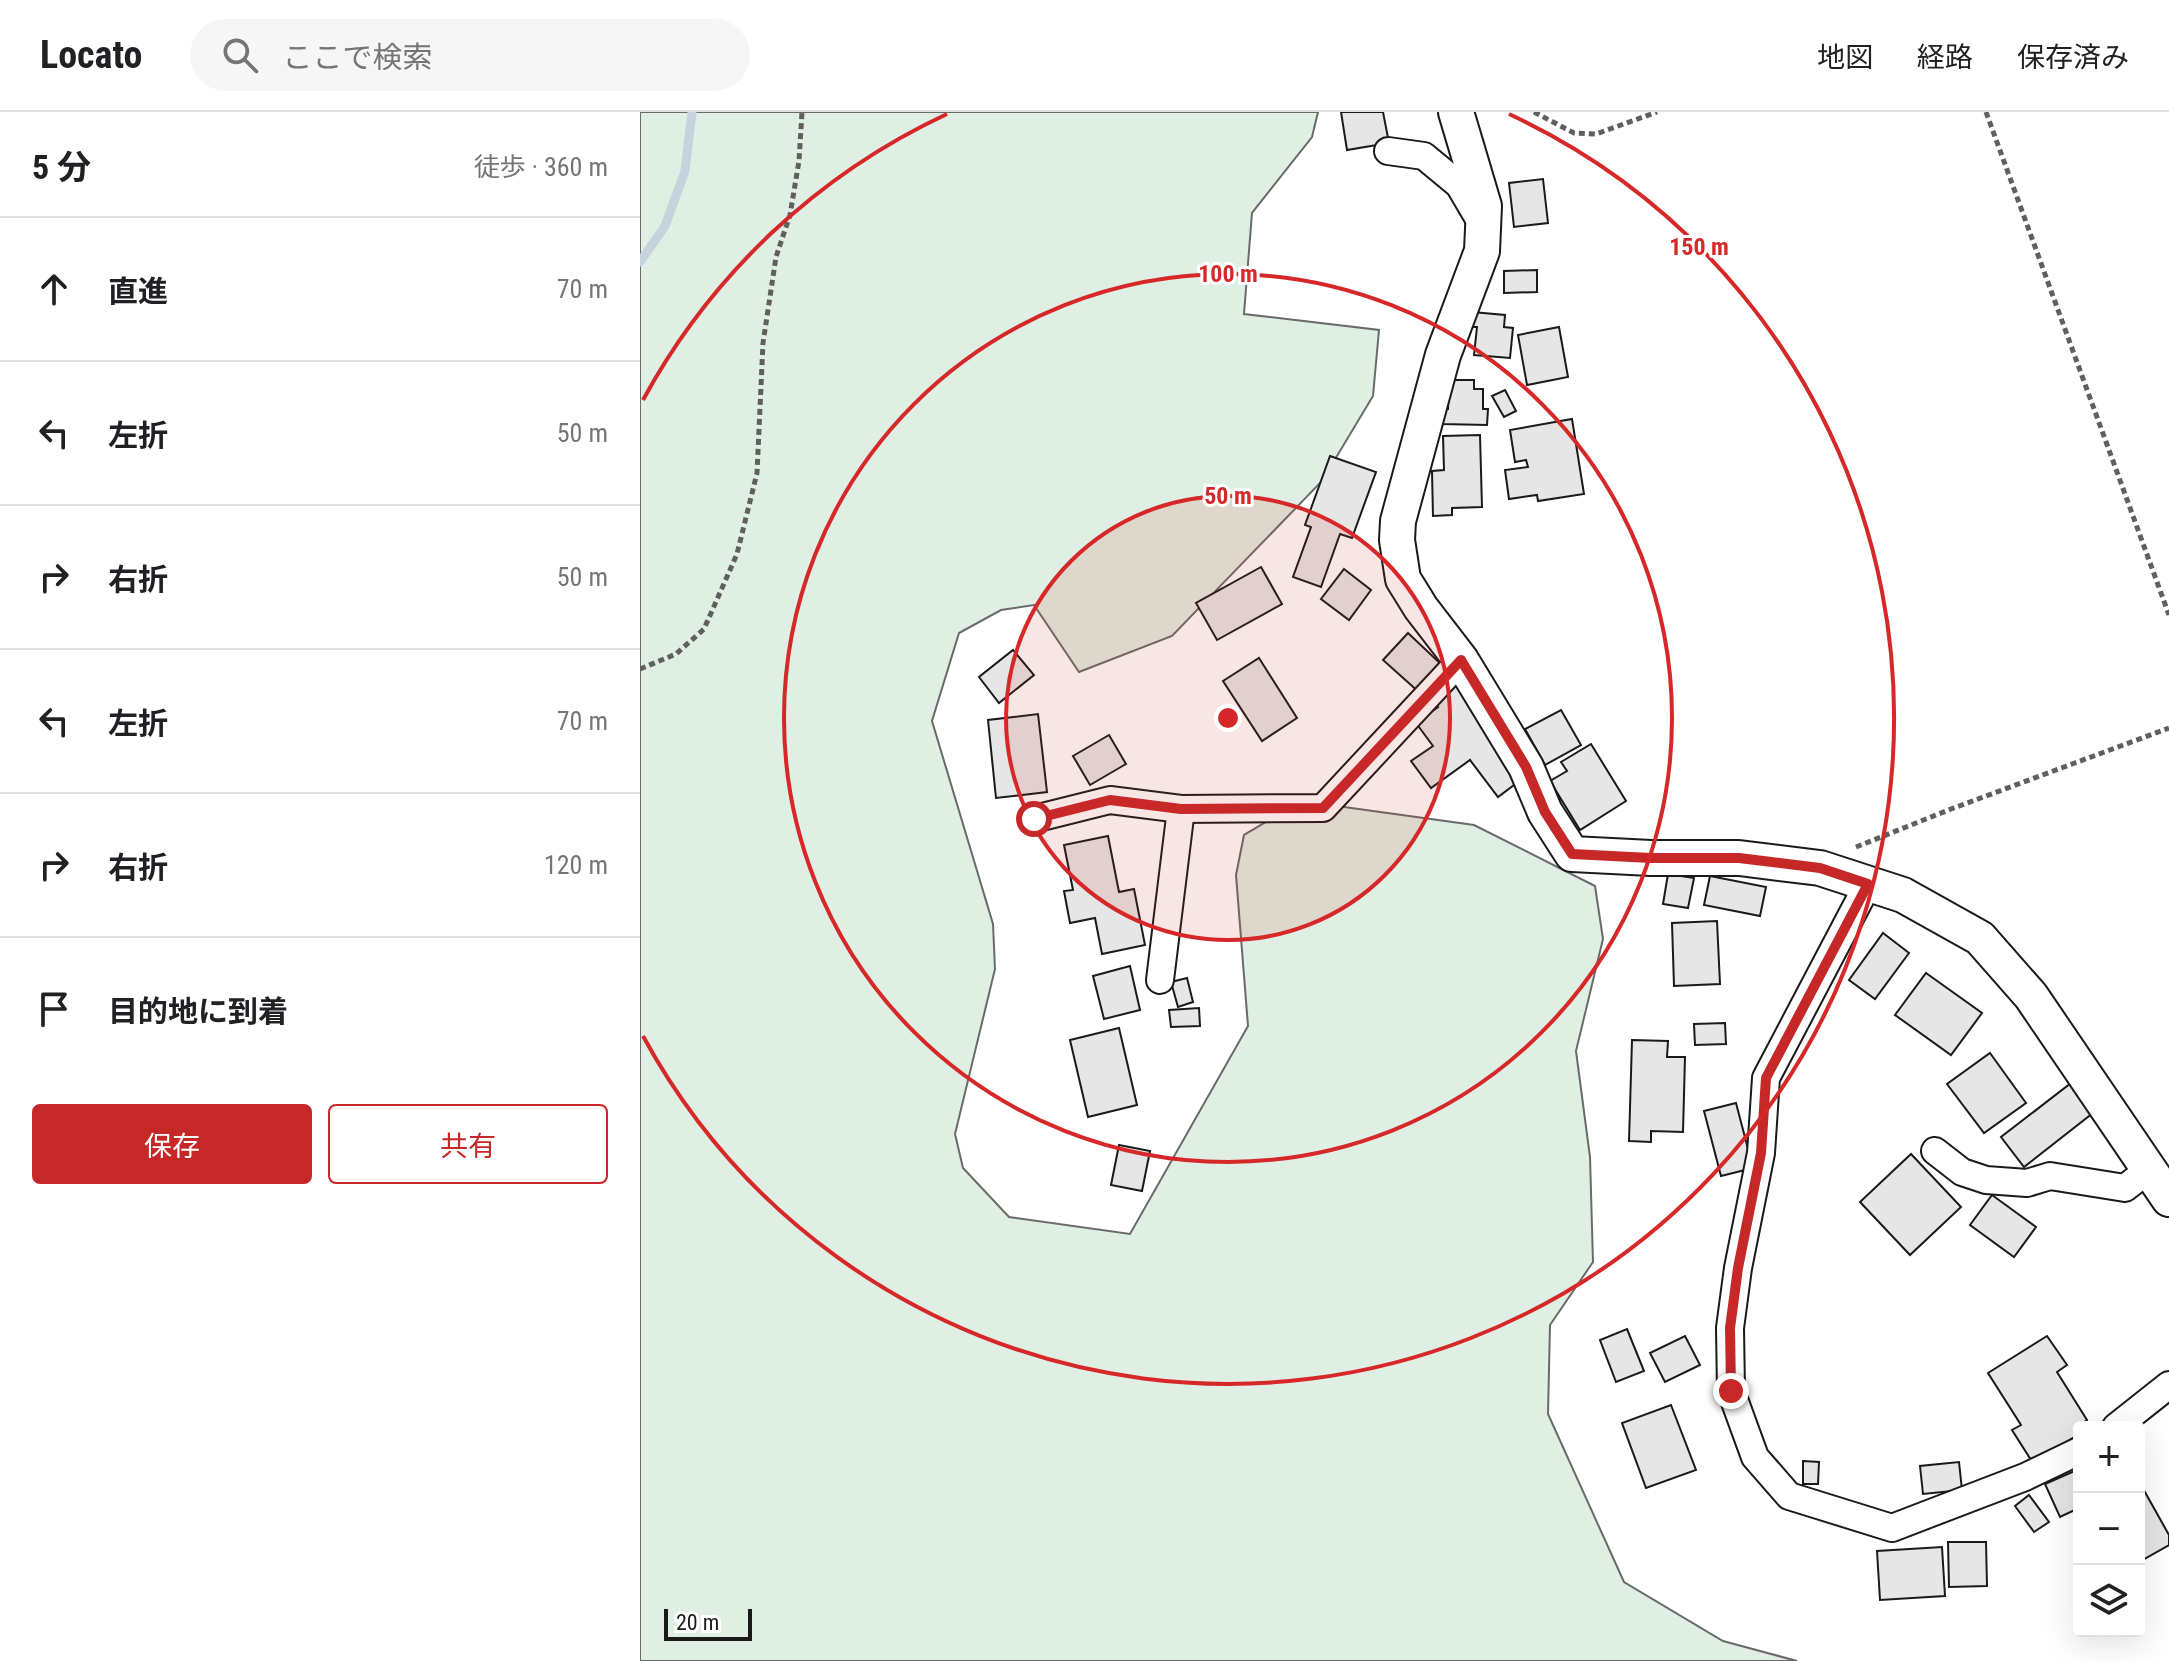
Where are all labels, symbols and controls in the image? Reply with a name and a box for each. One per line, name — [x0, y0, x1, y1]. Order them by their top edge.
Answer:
search box — [190, 19, 750, 91]
text: Locato — [40, 33, 142, 77]
icon: search — [218, 33, 262, 77]
text: ここで検索 — [282, 40, 432, 75]
text: 地図 — [1817, 41, 1873, 74]
text: 経路 — [1917, 41, 1973, 74]
text: 保存済み — [2017, 41, 2129, 74]
text: 5 分 — [32, 147, 91, 187]
text: 徒歩 · 360 m — [474, 152, 608, 182]
text: 150 m — [1669, 233, 1729, 261]
text: 100 m — [1198, 260, 1258, 288]
icon: ahead — [32, 267, 76, 311]
text: 直進 — [108, 274, 168, 309]
text: 70 m — [557, 274, 608, 304]
icon: left — [32, 411, 76, 455]
text: 左折 — [108, 418, 168, 453]
text: 50 m — [557, 418, 608, 448]
text: 50 m — [1204, 482, 1252, 510]
icon: right — [32, 555, 76, 599]
text: 右折 — [108, 562, 168, 597]
text: 50 m — [557, 562, 608, 592]
icon: left — [32, 699, 76, 743]
centre of rings — [1214, 704, 1242, 732]
text: 左折 — [108, 706, 168, 741]
text: 70 m — [557, 706, 608, 736]
route start — [1016, 801, 1052, 837]
icon: right — [32, 843, 76, 887]
text: 右折 — [108, 850, 168, 885]
text: 120 m — [544, 850, 608, 880]
icon: arrive — [32, 987, 76, 1031]
text: 目的地に到着 — [108, 994, 288, 1029]
button: 保存 — [32, 1104, 312, 1184]
button: 共有 — [328, 1104, 608, 1184]
route end — [1713, 1373, 1749, 1409]
map controls — [2073, 1421, 2145, 1637]
button: + — [2073, 1421, 2145, 1493]
button: − — [2073, 1493, 2145, 1565]
button: layers — [2073, 1565, 2145, 1637]
scale bar — [664, 1605, 752, 1641]
text: 20 m — [676, 1610, 719, 1635]

